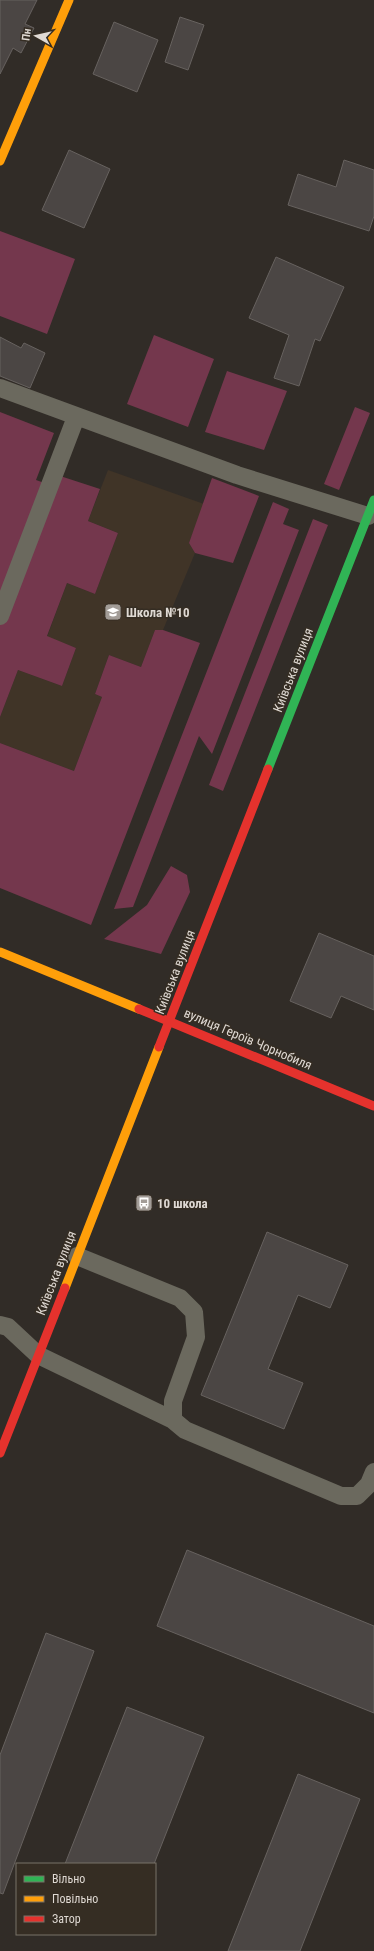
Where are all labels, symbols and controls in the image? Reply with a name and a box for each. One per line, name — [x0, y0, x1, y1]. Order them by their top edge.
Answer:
north arrow — [16, 16, 56, 56]
text: Пн — [19, 28, 34, 42]
school or university icon: Школа №10 — [103, 602, 123, 622]
place label: Школа №10 — [126, 605, 189, 620]
street label: Київська вулиця — [270, 626, 316, 714]
street label: Київська вулиця — [152, 928, 198, 1016]
street label: вулиця Героїв Чорнобиля — [182, 1005, 314, 1073]
bus stop icon: 10 школа — [134, 1193, 154, 1213]
place label: 10 школа — [157, 1196, 208, 1211]
street label: Київська вулиця — [33, 1229, 79, 1317]
legend — [16, 1863, 156, 1935]
text: Вільно — [52, 1872, 85, 1886]
text: Повільно — [52, 1892, 98, 1906]
text: Затор — [52, 1912, 81, 1926]

